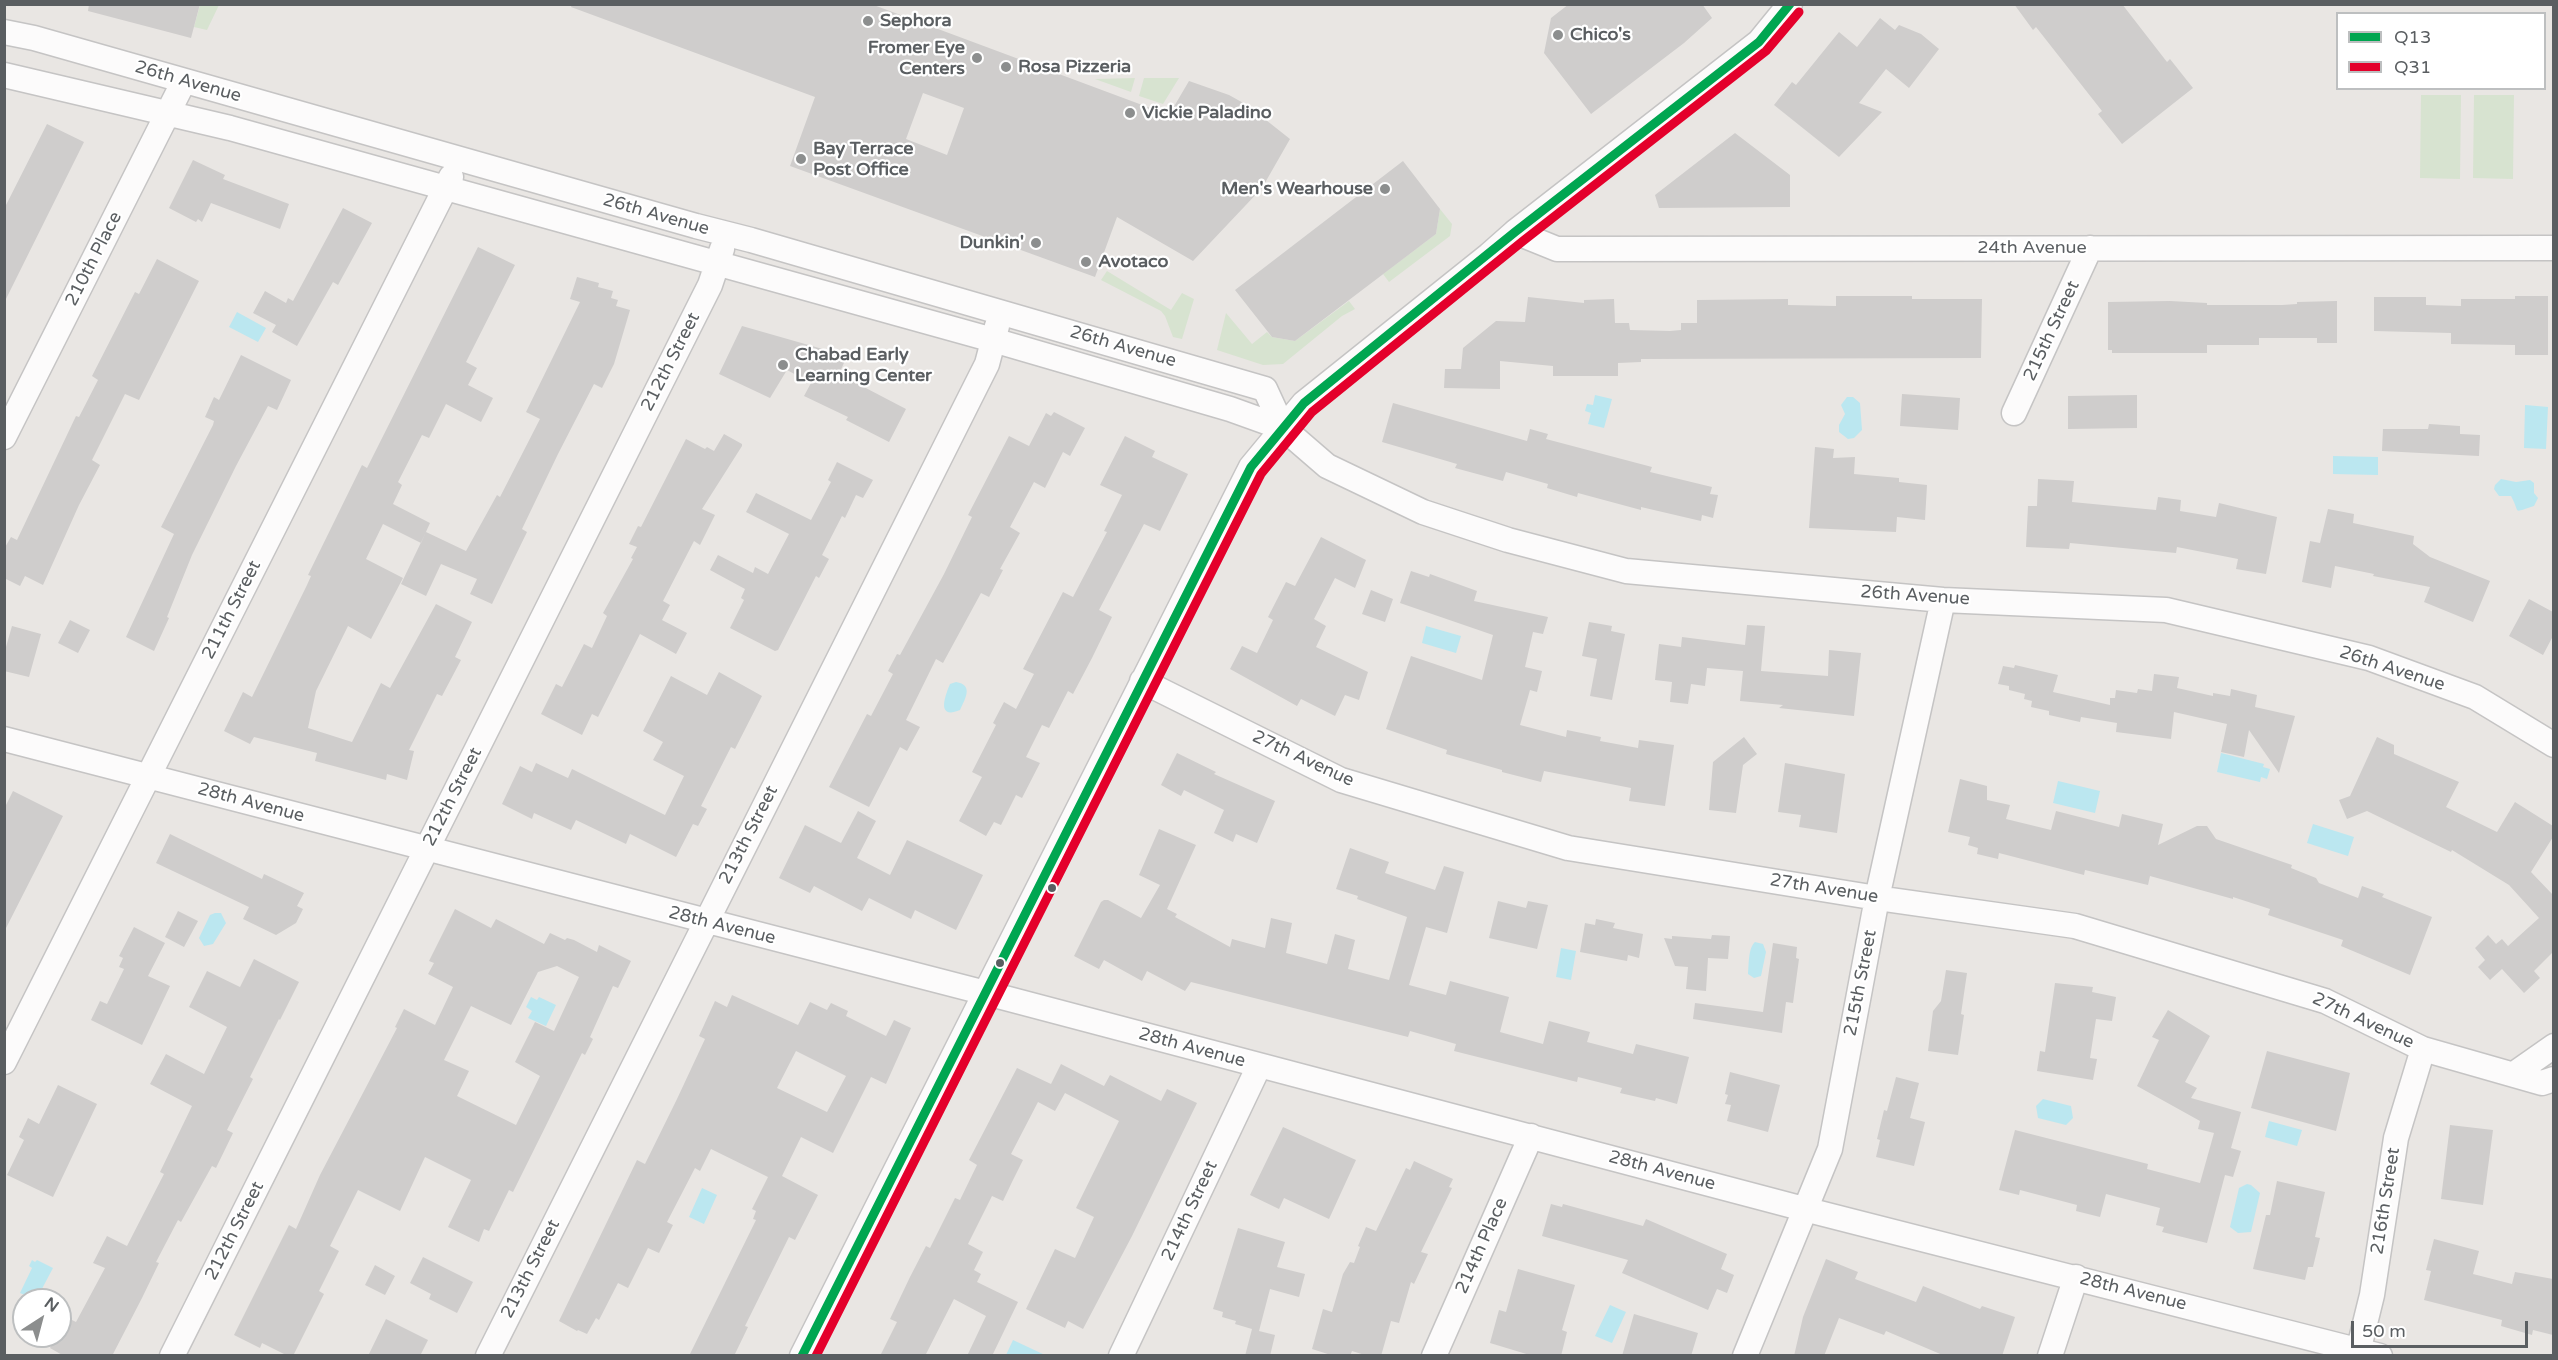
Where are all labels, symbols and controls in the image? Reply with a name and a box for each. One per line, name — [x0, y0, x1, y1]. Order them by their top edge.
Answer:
place label: Sephora — [880, 10, 952, 32]
legend — [2336, 12, 2546, 90]
marker: Sephora — [861, 14, 875, 28]
place label: Chico's — [1570, 24, 1631, 46]
text: Q13 — [2394, 26, 2431, 48]
marker: Chico's — [1551, 28, 1565, 42]
place label: Fromer Eye Centers — [868, 37, 965, 80]
marker: Fromer Eye Centers — [970, 51, 984, 65]
place label: Rosa Pizzeria — [1018, 56, 1131, 78]
text: Q31 — [2394, 56, 2431, 78]
street label: 26th Avenue — [132, 57, 244, 107]
marker: Rosa Pizzeria — [999, 60, 1013, 74]
place label: Vickie Paladino — [1142, 102, 1272, 124]
marker: Vickie Paladino — [1123, 106, 1137, 120]
place label: Bay Terrace Post Office — [813, 138, 913, 180]
marker: Bay Terrace Post Office — [794, 152, 808, 166]
place label: Men's Wearhouse — [1221, 178, 1373, 200]
marker: Men's Wearhouse — [1378, 182, 1392, 196]
street label: 26th Avenue — [600, 190, 712, 240]
street label: 210th Place — [61, 208, 127, 310]
place label: Dunkin' — [959, 232, 1024, 254]
marker: Dunkin' — [1029, 236, 1043, 250]
street label: 24th Avenue — [1977, 237, 2087, 259]
place label: Avotaco — [1098, 251, 1169, 273]
marker: Avotaco — [1079, 255, 1093, 269]
street label: 215th Street — [2019, 278, 2085, 384]
street label: 212th Street — [637, 309, 705, 415]
street label: 26th Avenue — [1067, 322, 1179, 372]
place label: Chabad Early Learning Center — [795, 344, 932, 386]
marker: Chabad Early Learning Center — [776, 358, 790, 372]
street label: 211th Street — [198, 557, 266, 663]
street label: 26th Avenue — [1860, 581, 1970, 611]
street label: 26th Avenue — [2337, 642, 2447, 696]
street label: 27th Avenue — [1249, 726, 1357, 792]
street label: 212th Street — [419, 744, 487, 850]
street label: 28th Avenue — [195, 778, 307, 828]
street label: 213th Street — [715, 782, 783, 888]
street label: 27th Avenue — [1768, 870, 1880, 908]
unlabelled marker — [1046, 882, 1058, 894]
street label: 28th Avenue — [666, 902, 778, 950]
street label: 215th Street — [1840, 928, 1882, 1038]
unlabelled marker — [994, 957, 1006, 969]
street label: 27th Avenue — [2309, 988, 2417, 1054]
street label: 28th Avenue — [1136, 1023, 1248, 1073]
street label: 28th Avenue — [1606, 1146, 1718, 1196]
street label: 216th Street — [2367, 1146, 2405, 1256]
street label: 214th Street — [1157, 1158, 1223, 1264]
street label: 212th Street — [201, 1178, 269, 1284]
street label: 214th Place — [1451, 1195, 1513, 1297]
street label: 213th Street — [497, 1216, 565, 1322]
street label: 28th Avenue — [2077, 1268, 2189, 1316]
north arrow — [12, 1288, 72, 1348]
text: N — [40, 1293, 62, 1317]
scale bar — [2354, 1309, 2531, 1347]
text: 50 m — [2362, 1320, 2406, 1342]

